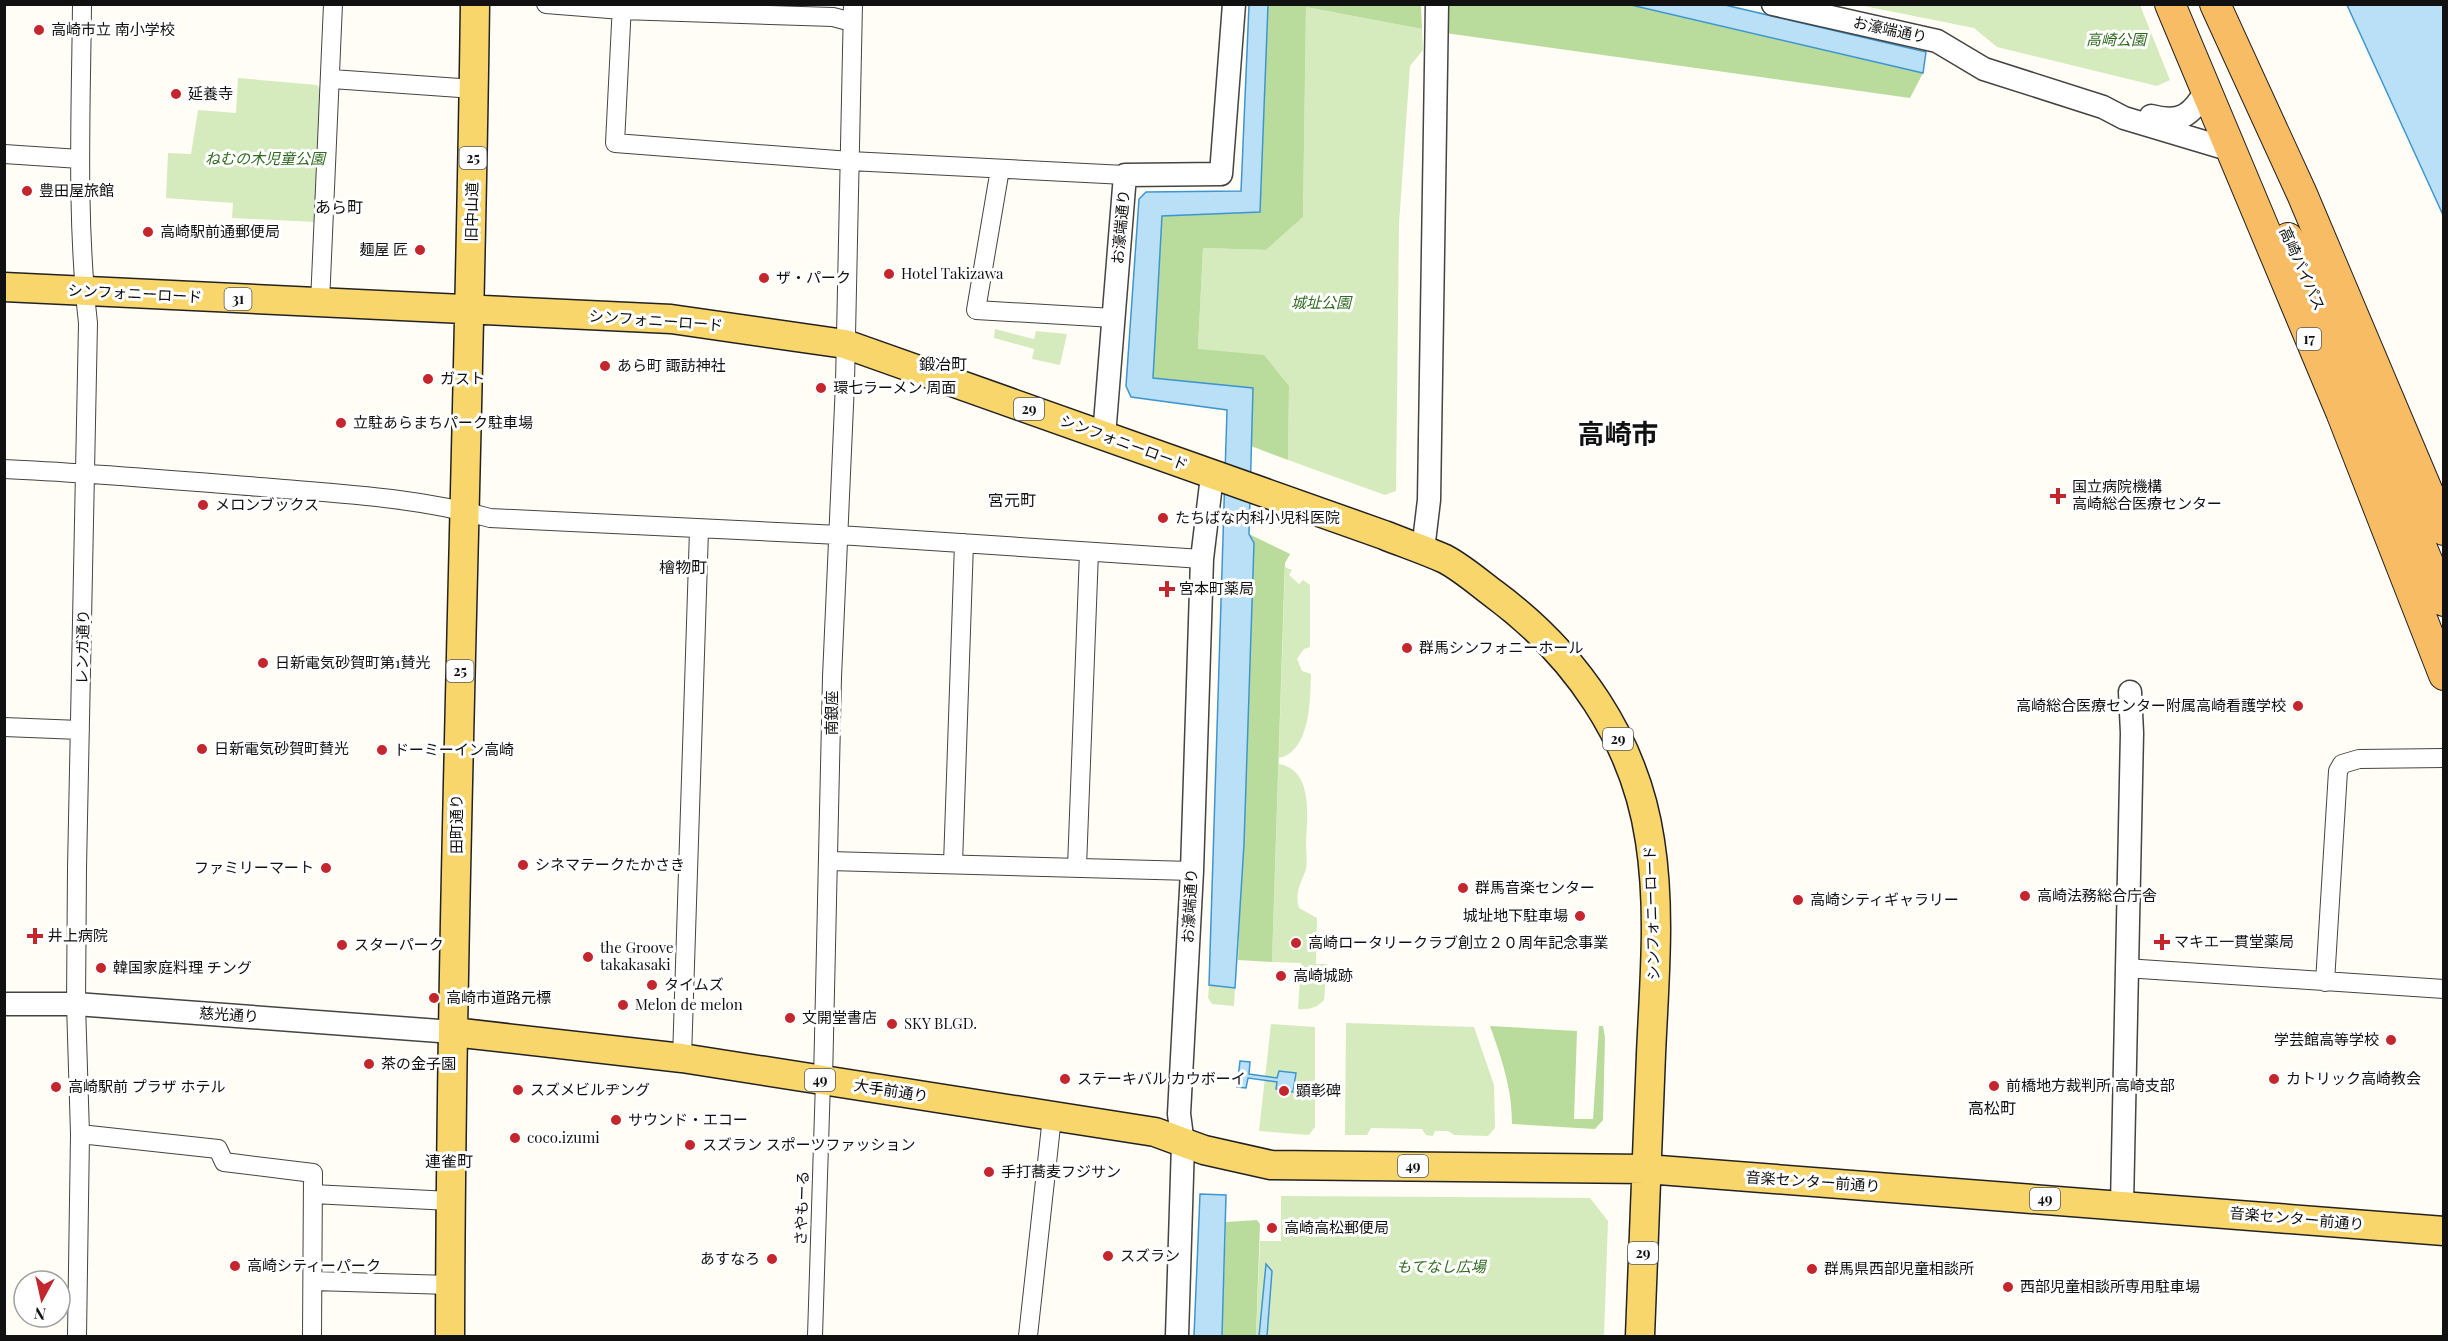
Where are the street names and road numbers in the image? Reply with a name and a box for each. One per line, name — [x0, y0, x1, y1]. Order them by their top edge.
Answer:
street label: お濠端通り — [1851, 11, 1929, 47]
road number: 25 — [460, 147, 486, 169]
street label: 旧中山道 — [460, 182, 482, 242]
street label: お濠端通り — [1107, 189, 1133, 265]
street label: 高崎バイパス — [2276, 224, 2330, 314]
street label: シンフォニーロード — [67, 279, 203, 307]
road number: 31 — [224, 288, 252, 310]
street label: シンフォニーロード — [588, 305, 724, 335]
road number: 17 — [2297, 328, 2321, 350]
road number: 29 — [1014, 398, 1044, 420]
street label: シンフォニーロード — [1058, 410, 1191, 474]
street label: レンガ通り — [71, 609, 93, 685]
road number: 25 — [446, 660, 474, 682]
street label: 南銀座 — [821, 690, 841, 736]
road number: 29 — [1603, 728, 1633, 750]
street label: 田町通り — [446, 794, 466, 854]
street label: シンフォニーロード — [1639, 845, 1663, 981]
street label: お濠端通り — [1177, 868, 1201, 944]
street label: 慈光通り — [198, 1002, 260, 1026]
road number: 49 — [805, 1069, 835, 1091]
street label: 大手前通り — [853, 1074, 930, 1106]
road number: 49 — [1398, 1155, 1428, 1177]
street label: 音楽センター前通り — [1745, 1166, 1881, 1196]
street label: さやもーる — [790, 1170, 812, 1246]
road number: 49 — [2030, 1188, 2060, 1210]
street label: 音楽センター前通り — [2229, 1202, 2365, 1234]
road number: 29 — [1628, 1242, 1658, 1264]

